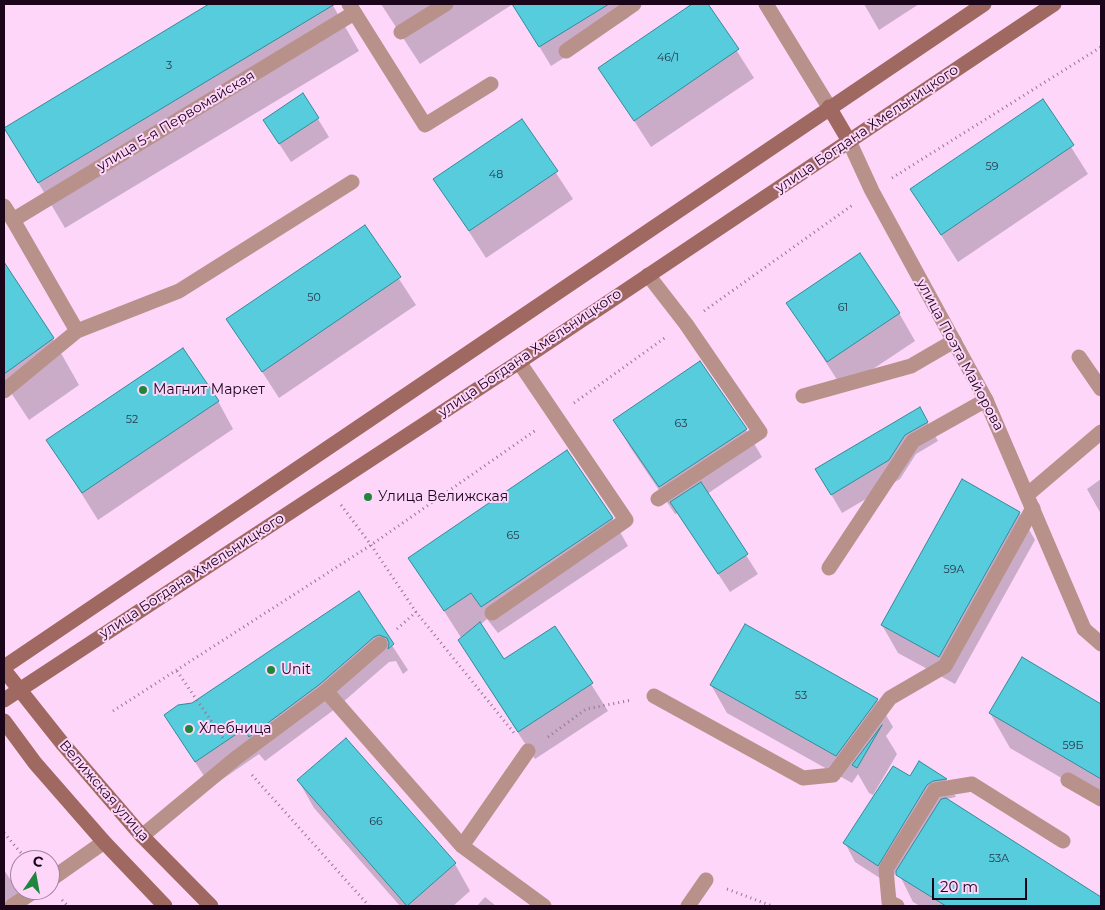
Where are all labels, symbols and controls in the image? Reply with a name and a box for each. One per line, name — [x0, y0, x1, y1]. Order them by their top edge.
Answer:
house number: 46/1 — [657, 51, 679, 65]
house number: 3 — [166, 59, 172, 73]
street label: улица Богдана Хмельницкого — [772, 61, 962, 197]
street label: улица 5-я Первомайская — [94, 67, 258, 175]
house number: 59 — [986, 160, 998, 174]
house number: 48 — [489, 168, 503, 182]
street label: улица Поэта Майорова — [913, 276, 1007, 434]
street label: улица Богдана Хмельницкого — [435, 285, 625, 421]
house number: 50 — [307, 291, 321, 305]
house number: 61 — [838, 301, 848, 315]
place label: Магнит Маркет — [153, 382, 265, 398]
marker: Магнит Маркет — [137, 384, 149, 396]
house number: 52 — [126, 413, 138, 427]
house number: 63 — [675, 417, 687, 431]
place label: Улица Велижская — [378, 489, 508, 505]
marker: Улица Велижская — [362, 491, 374, 503]
street label: улица Богдана Хмельницкого — [96, 510, 288, 642]
house number: 65 — [507, 529, 519, 543]
house number: 59А — [943, 563, 965, 577]
place label: Unit — [281, 662, 311, 678]
marker: Unit — [265, 664, 277, 676]
house number: 53 — [795, 689, 807, 703]
place label: Хлебница — [199, 721, 271, 737]
marker: Хлебница — [183, 723, 195, 735]
street label: Велижская улица — [55, 737, 153, 845]
house number: 59Б — [1063, 739, 1083, 753]
house number: 66 — [369, 815, 383, 829]
north arrow — [10, 850, 60, 900]
text: С — [31, 851, 45, 871]
house number: 53А — [989, 852, 1009, 866]
scale bar — [935, 868, 1030, 900]
text: 20 m — [940, 877, 978, 896]

